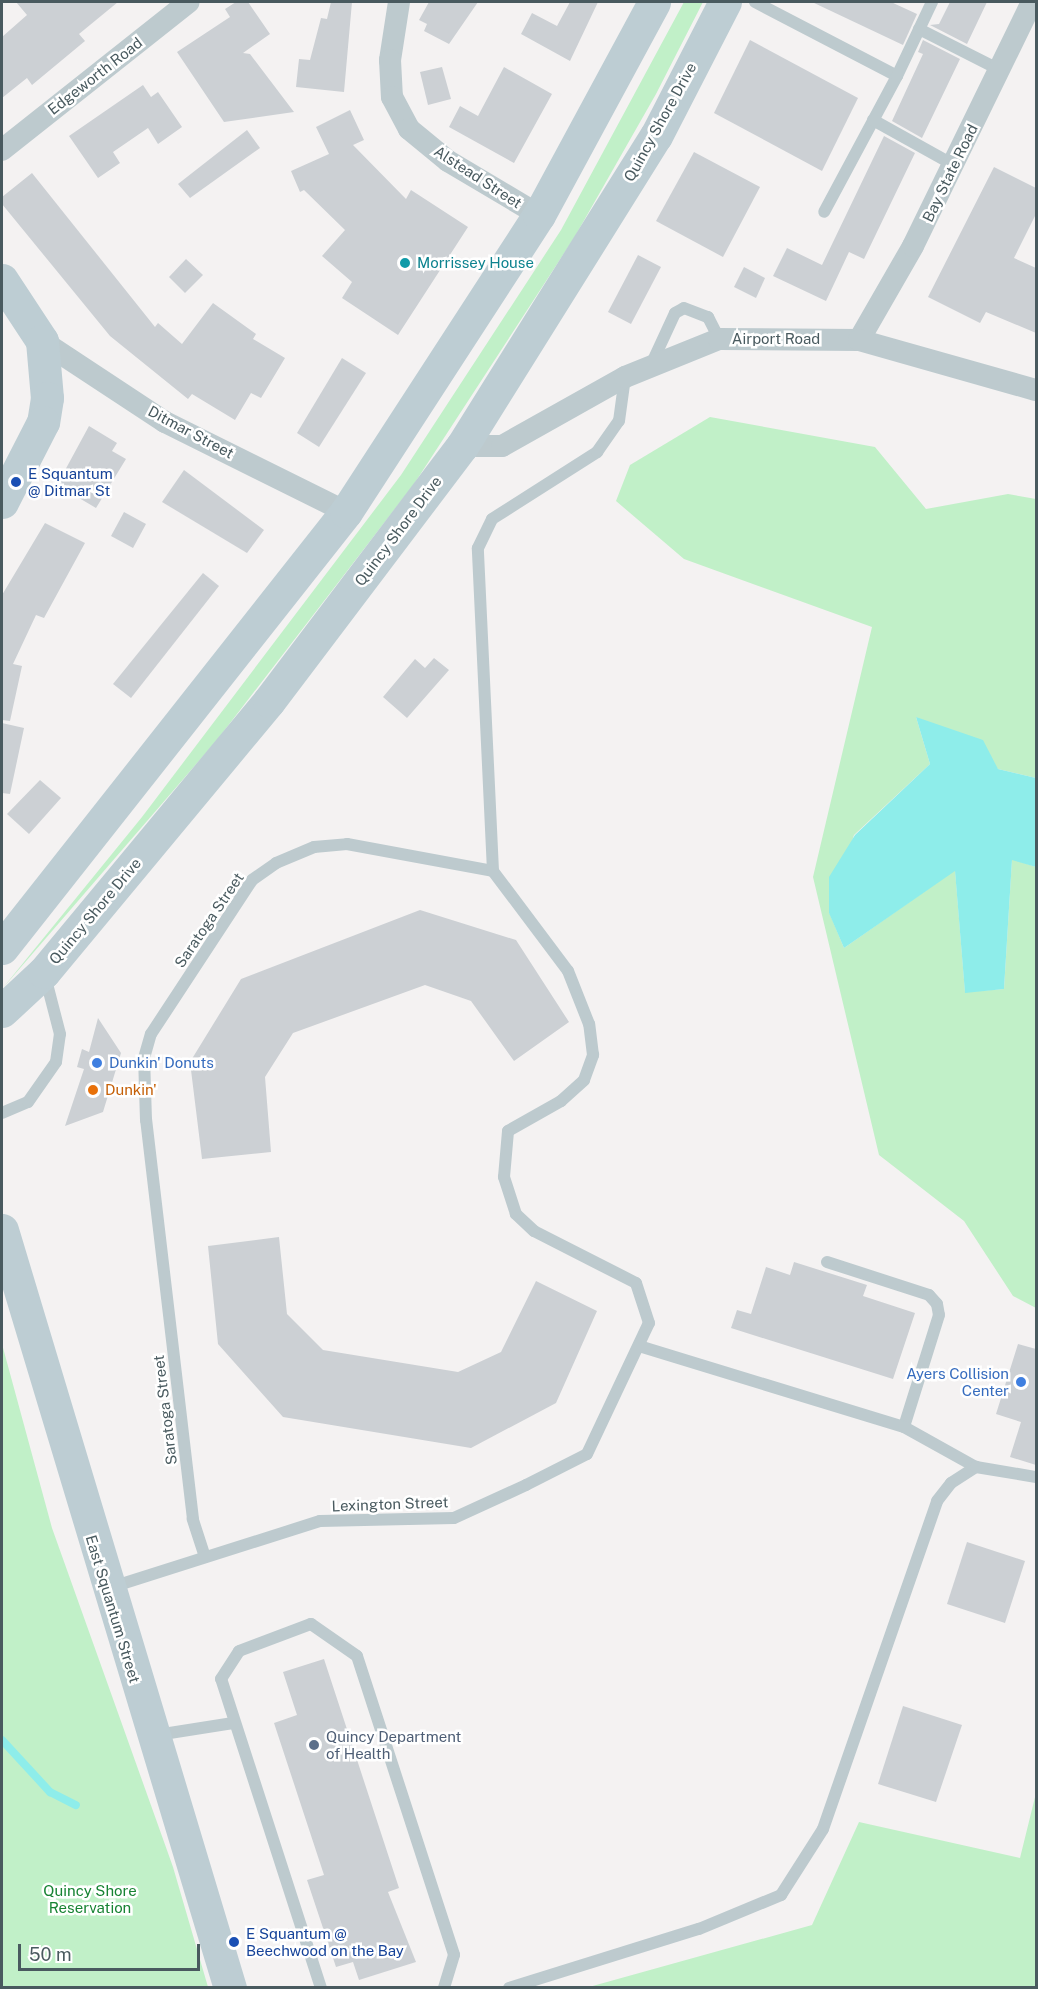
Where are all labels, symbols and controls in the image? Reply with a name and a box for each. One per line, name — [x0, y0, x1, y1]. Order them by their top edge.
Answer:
street label: Edgeworth Road — [44, 34, 146, 118]
street label: Quincy Shore Drive — [620, 59, 700, 185]
street label: Bay State Road — [919, 121, 981, 225]
street label: Alstead Street — [431, 142, 525, 212]
place label: Morrissey House — [417, 254, 534, 272]
marker: Morrissey House — [398, 256, 412, 270]
street label: Airport Road — [732, 330, 820, 348]
street label: Ditmar Street — [145, 402, 237, 462]
place label: E Squantum @ Ditmar St — [28, 464, 113, 499]
street label: Quincy Shore Drive — [351, 472, 445, 590]
marker: E Squantum @ Ditmar St — [9, 475, 23, 489]
street label: Quincy Shore Drive — [45, 854, 145, 968]
street label: Saratoga Street — [171, 869, 247, 971]
place label: Dunkin' Donuts — [109, 1054, 214, 1072]
marker: Dunkin' Donuts — [90, 1056, 104, 1070]
place label: Dunkin' — [105, 1081, 157, 1099]
marker: Dunkin' — [86, 1083, 100, 1097]
street label: Saratoga Street — [149, 1354, 181, 1466]
place label: Ayers Collision Center — [906, 1364, 1009, 1399]
marker: Ayers Collision Center — [1014, 1375, 1028, 1389]
street label: Lexington Street — [331, 1493, 449, 1515]
street label: East Squantum Street — [82, 1533, 144, 1685]
place label: Quincy Department of Health — [326, 1727, 461, 1762]
marker: Quincy Department of Health — [307, 1738, 321, 1752]
park label: Quincy Shore Reservation — [43, 1881, 137, 1916]
place label: E Squantum @ Beechwood on the Bay — [246, 1924, 404, 1959]
scale bar — [21, 1932, 202, 1970]
marker: E Squantum @ Beechwood on the Bay — [227, 1935, 241, 1949]
text: 50 m — [29, 1944, 72, 1965]

